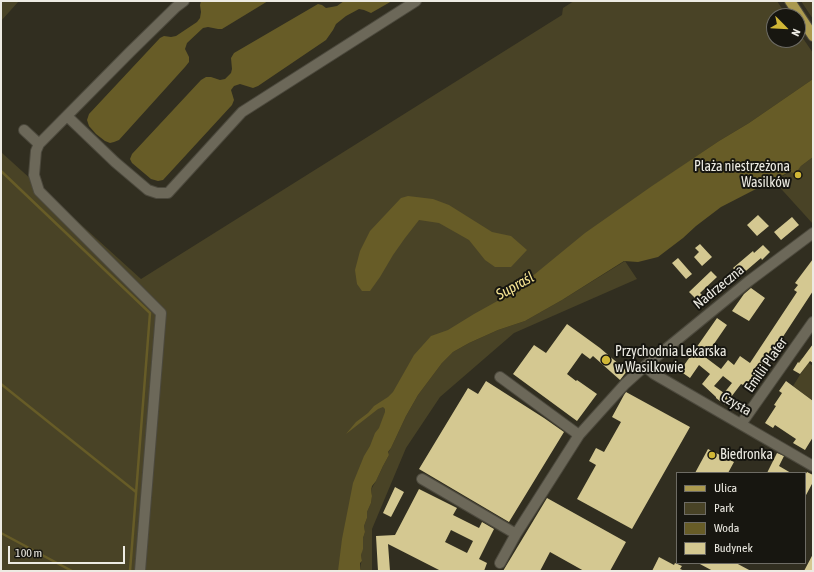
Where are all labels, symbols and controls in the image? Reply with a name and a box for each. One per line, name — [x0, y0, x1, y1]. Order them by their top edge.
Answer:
north arrow — [766, 8, 806, 48]
text: N — [789, 27, 803, 38]
place label: Plaża niestrzeżona Wasilków — [694, 159, 790, 192]
marker: Plaża niestrzeżona Wasilków — [793, 170, 803, 180]
street label: Nadrzeczna — [690, 262, 748, 312]
water label: Supraśl — [493, 268, 537, 304]
street label: Emilii Plater — [741, 334, 791, 396]
place label: Przychodnia Lekarska w Wasilkowie — [615, 344, 726, 376]
marker: Przychodnia Lekarska w Wasilkowie — [600, 354, 612, 366]
street label: Czysta — [718, 389, 754, 419]
place label: Biedronka — [720, 447, 773, 463]
marker: Biedronka — [707, 450, 717, 460]
legend — [676, 472, 806, 564]
text: Ulica — [714, 481, 737, 495]
text: Park — [714, 501, 734, 515]
text: Woda — [714, 521, 739, 535]
scale bar — [10, 538, 127, 564]
text: Budynek — [714, 541, 753, 555]
text: 100 m — [15, 546, 42, 560]

